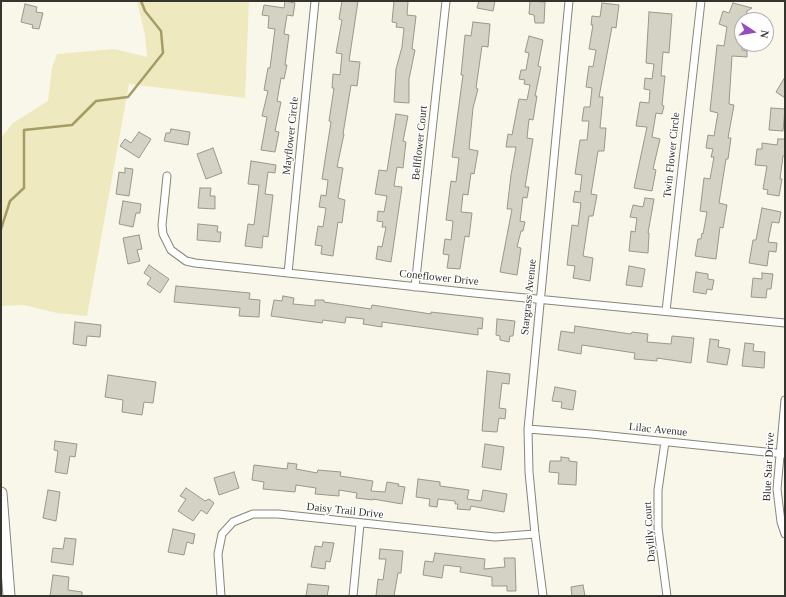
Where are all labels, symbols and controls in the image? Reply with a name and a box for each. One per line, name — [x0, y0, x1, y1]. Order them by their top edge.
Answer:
north arrow — [734, 12, 774, 52]
text: N — [758, 29, 771, 39]
street label: Mayflower Circle — [280, 96, 302, 176]
street label: Bellflower Court — [410, 105, 430, 181]
street label: Twin Flower Circle — [661, 112, 683, 198]
street label: Stargrass Avenue — [518, 258, 540, 336]
street label: Coneflower Drive — [399, 267, 479, 289]
street label: Lilac Avenue — [628, 420, 688, 440]
street label: Blue Star Drive — [761, 432, 777, 502]
street label: Daisy Trail Drive — [306, 500, 384, 522]
street label: Daylily Court — [641, 501, 659, 563]

